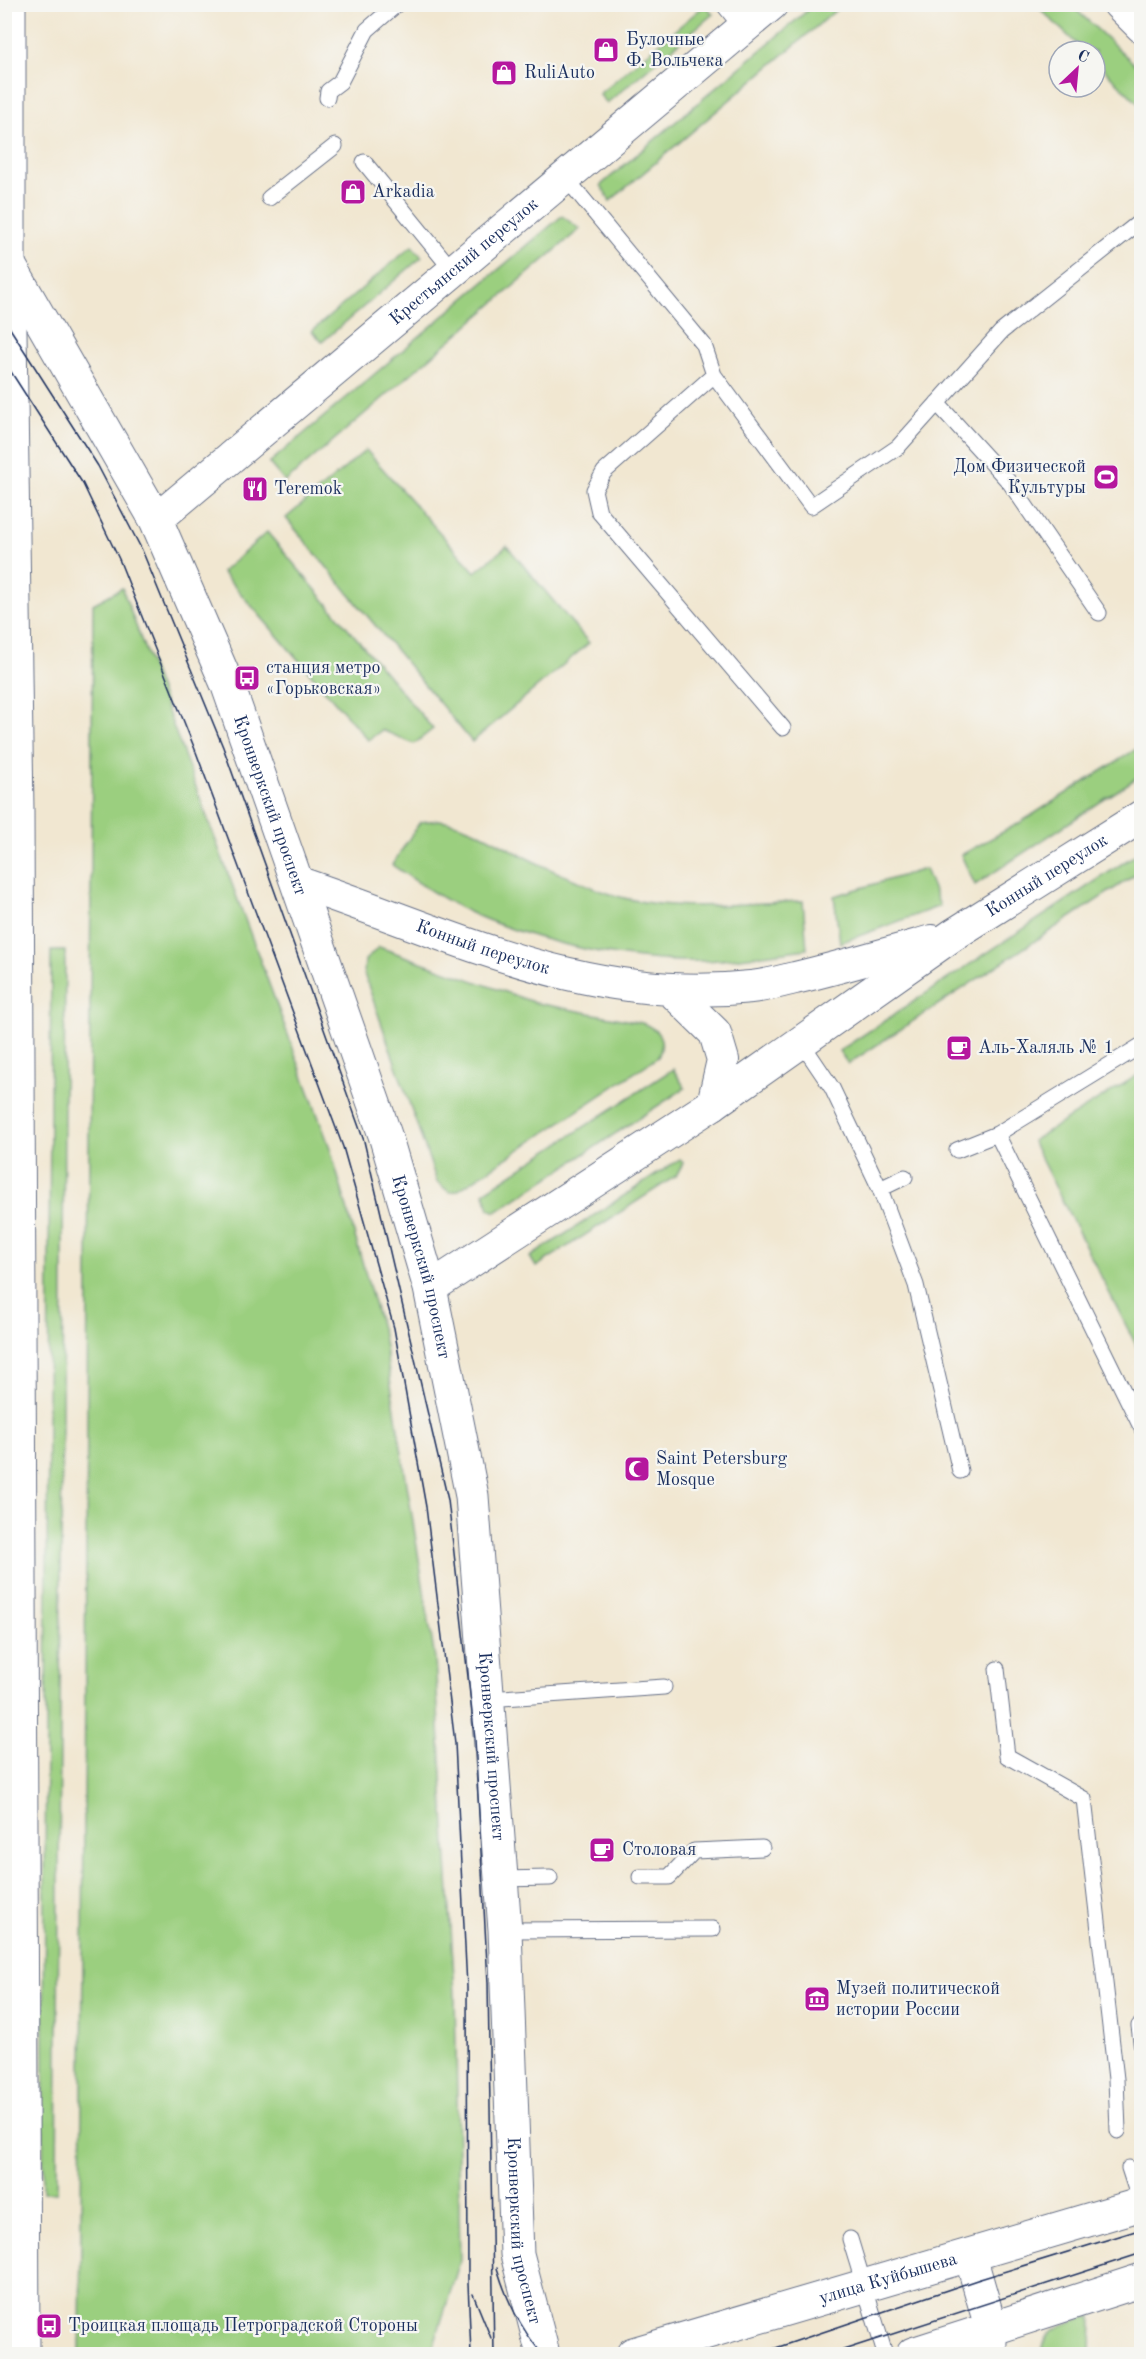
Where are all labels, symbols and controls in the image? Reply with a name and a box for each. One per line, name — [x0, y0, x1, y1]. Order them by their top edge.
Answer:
place label: Булочные Ф. Вольчека — [626, 31, 724, 70]
shop icon: Булочные Ф. Вольчека — [591, 35, 621, 65]
north arrow — [1047, 39, 1107, 99]
text: С — [1074, 48, 1091, 67]
shop icon: RuliAuto — [489, 58, 519, 88]
place label: RuliAuto — [524, 64, 595, 82]
shop icon: Arkadia — [338, 177, 368, 207]
place label: Arkadia — [372, 183, 435, 201]
street label: Крестьянский переулок — [387, 195, 542, 329]
place label: Дом Физической Культуры — [953, 458, 1086, 497]
sports icon: Дом Физической Культуры — [1091, 462, 1121, 492]
restaurant icon: Teremok — [240, 474, 270, 504]
place label: Teremok — [274, 480, 342, 498]
place label: станция метро «Горьковская» — [266, 659, 381, 698]
bus stop icon: станция метро «Горьковская» — [232, 663, 262, 693]
street label: Кронверкский проспект — [230, 713, 310, 898]
street label: Конный переулок — [983, 831, 1111, 921]
street label: Конный переулок — [414, 917, 552, 978]
cafe icon: Аль-Халяль № 1 — [944, 1033, 974, 1063]
place label: Аль-Халяль № 1 — [978, 1039, 1114, 1057]
street label: Кронверкский проспект — [388, 1173, 453, 1360]
place label: Saint Petersburg Mosque — [656, 1450, 788, 1489]
mosque icon: Saint Petersburg Mosque — [622, 1454, 652, 1484]
street label: Кронверкский проспект — [475, 1651, 507, 1842]
cafe icon: Столовая — [587, 1835, 617, 1865]
place label: Столовая — [622, 1841, 696, 1859]
place label: Музей политической истории России — [836, 1980, 1000, 2019]
museum icon: Музей политической истории России — [802, 1984, 832, 2014]
street label: Кронверкский проспект — [504, 2137, 544, 2326]
street label: улица Куйбышева — [817, 2250, 959, 2308]
bus stop icon: Троицкая площадь Петроградской Стороны — [34, 2311, 64, 2341]
place label: Троицкая площадь Петроградской Стороны — [68, 2317, 418, 2335]

